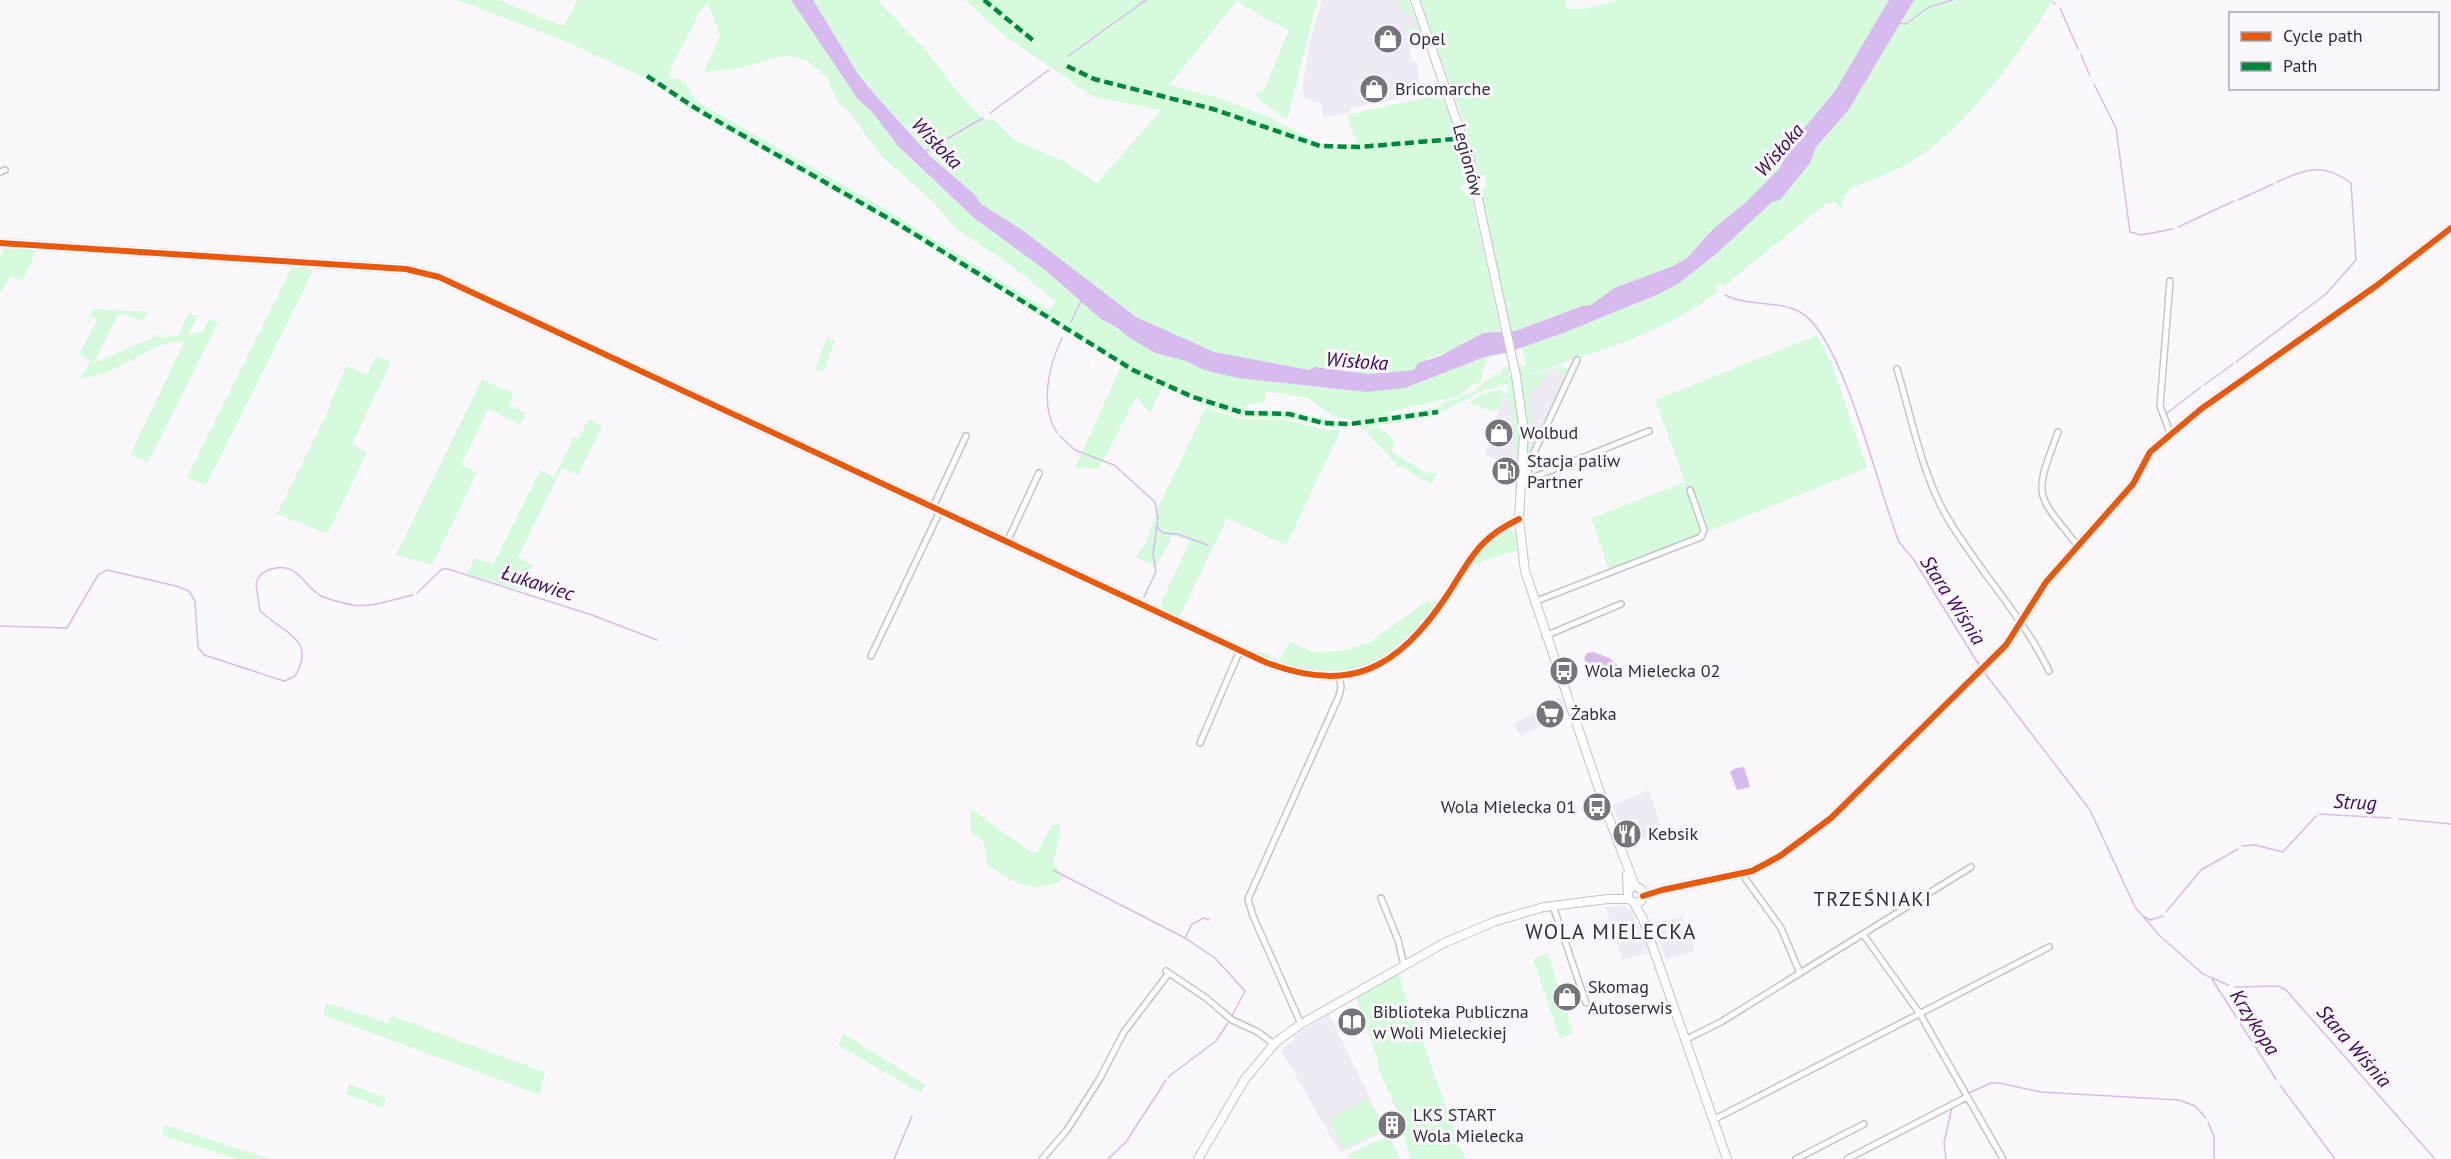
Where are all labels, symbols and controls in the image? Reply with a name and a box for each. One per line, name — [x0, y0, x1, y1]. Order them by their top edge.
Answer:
legend — [2229, 12, 2439, 90]
shop icon: Opel — [1372, 23, 1404, 55]
text: Cycle path — [2283, 24, 2363, 47]
place label: Opel — [1409, 27, 1446, 50]
text: Path — [2283, 54, 2317, 77]
shop icon: Bricomarche — [1358, 73, 1390, 105]
place label: Bricomarche — [1395, 77, 1491, 100]
water label: Wisłoka — [906, 111, 968, 175]
water label: Wisłoka — [1749, 118, 1809, 182]
street label: Legionów — [1448, 121, 1489, 199]
water label: Wisłoka — [1325, 346, 1389, 376]
shop icon: Wolbud — [1483, 417, 1515, 449]
place label: Wolbud — [1520, 421, 1578, 444]
place label: Stacja paliw Partner — [1527, 449, 1621, 493]
fuel station icon: Stacja paliw Partner — [1490, 455, 1522, 487]
water label: Stara Wiśnia — [1914, 550, 1992, 650]
water label: Łukawiec — [498, 559, 578, 607]
bus stop icon: Wola Mielecka 02 — [1548, 655, 1580, 687]
place label: Wola Mielecka 02 — [1585, 659, 1720, 682]
supermarket icon: Żabka — [1534, 698, 1566, 730]
place label: Żabka — [1571, 702, 1617, 725]
water label: Strug — [2333, 788, 2377, 816]
bus stop icon: Wola Mielecka 01 — [1581, 791, 1613, 823]
place label: Wola Mielecka 01 — [1441, 795, 1576, 818]
restaurant icon: Kebsik — [1611, 818, 1643, 850]
place label: Kebsik — [1648, 822, 1698, 845]
district label: TRZEŚNIAKI — [1814, 886, 1932, 912]
district label: WOLA MIELECKA — [1525, 918, 1697, 945]
place label: Skomag Autoserwis — [1588, 975, 1672, 1019]
shop icon: Skomag Autoserwis — [1551, 981, 1583, 1013]
water label: Krzykopa — [2224, 984, 2286, 1060]
water label: Stara Wiśnia — [2311, 999, 2397, 1093]
place label: Biblioteka Publiczna w Woli Mieleckiej — [1373, 1000, 1529, 1044]
library icon: Biblioteka Publiczna w Woli Mieleckiej — [1336, 1006, 1368, 1038]
place label: LKS START Wola Mielecka — [1413, 1103, 1524, 1147]
building icon: LKS START Wola Mielecka — [1376, 1109, 1408, 1141]

